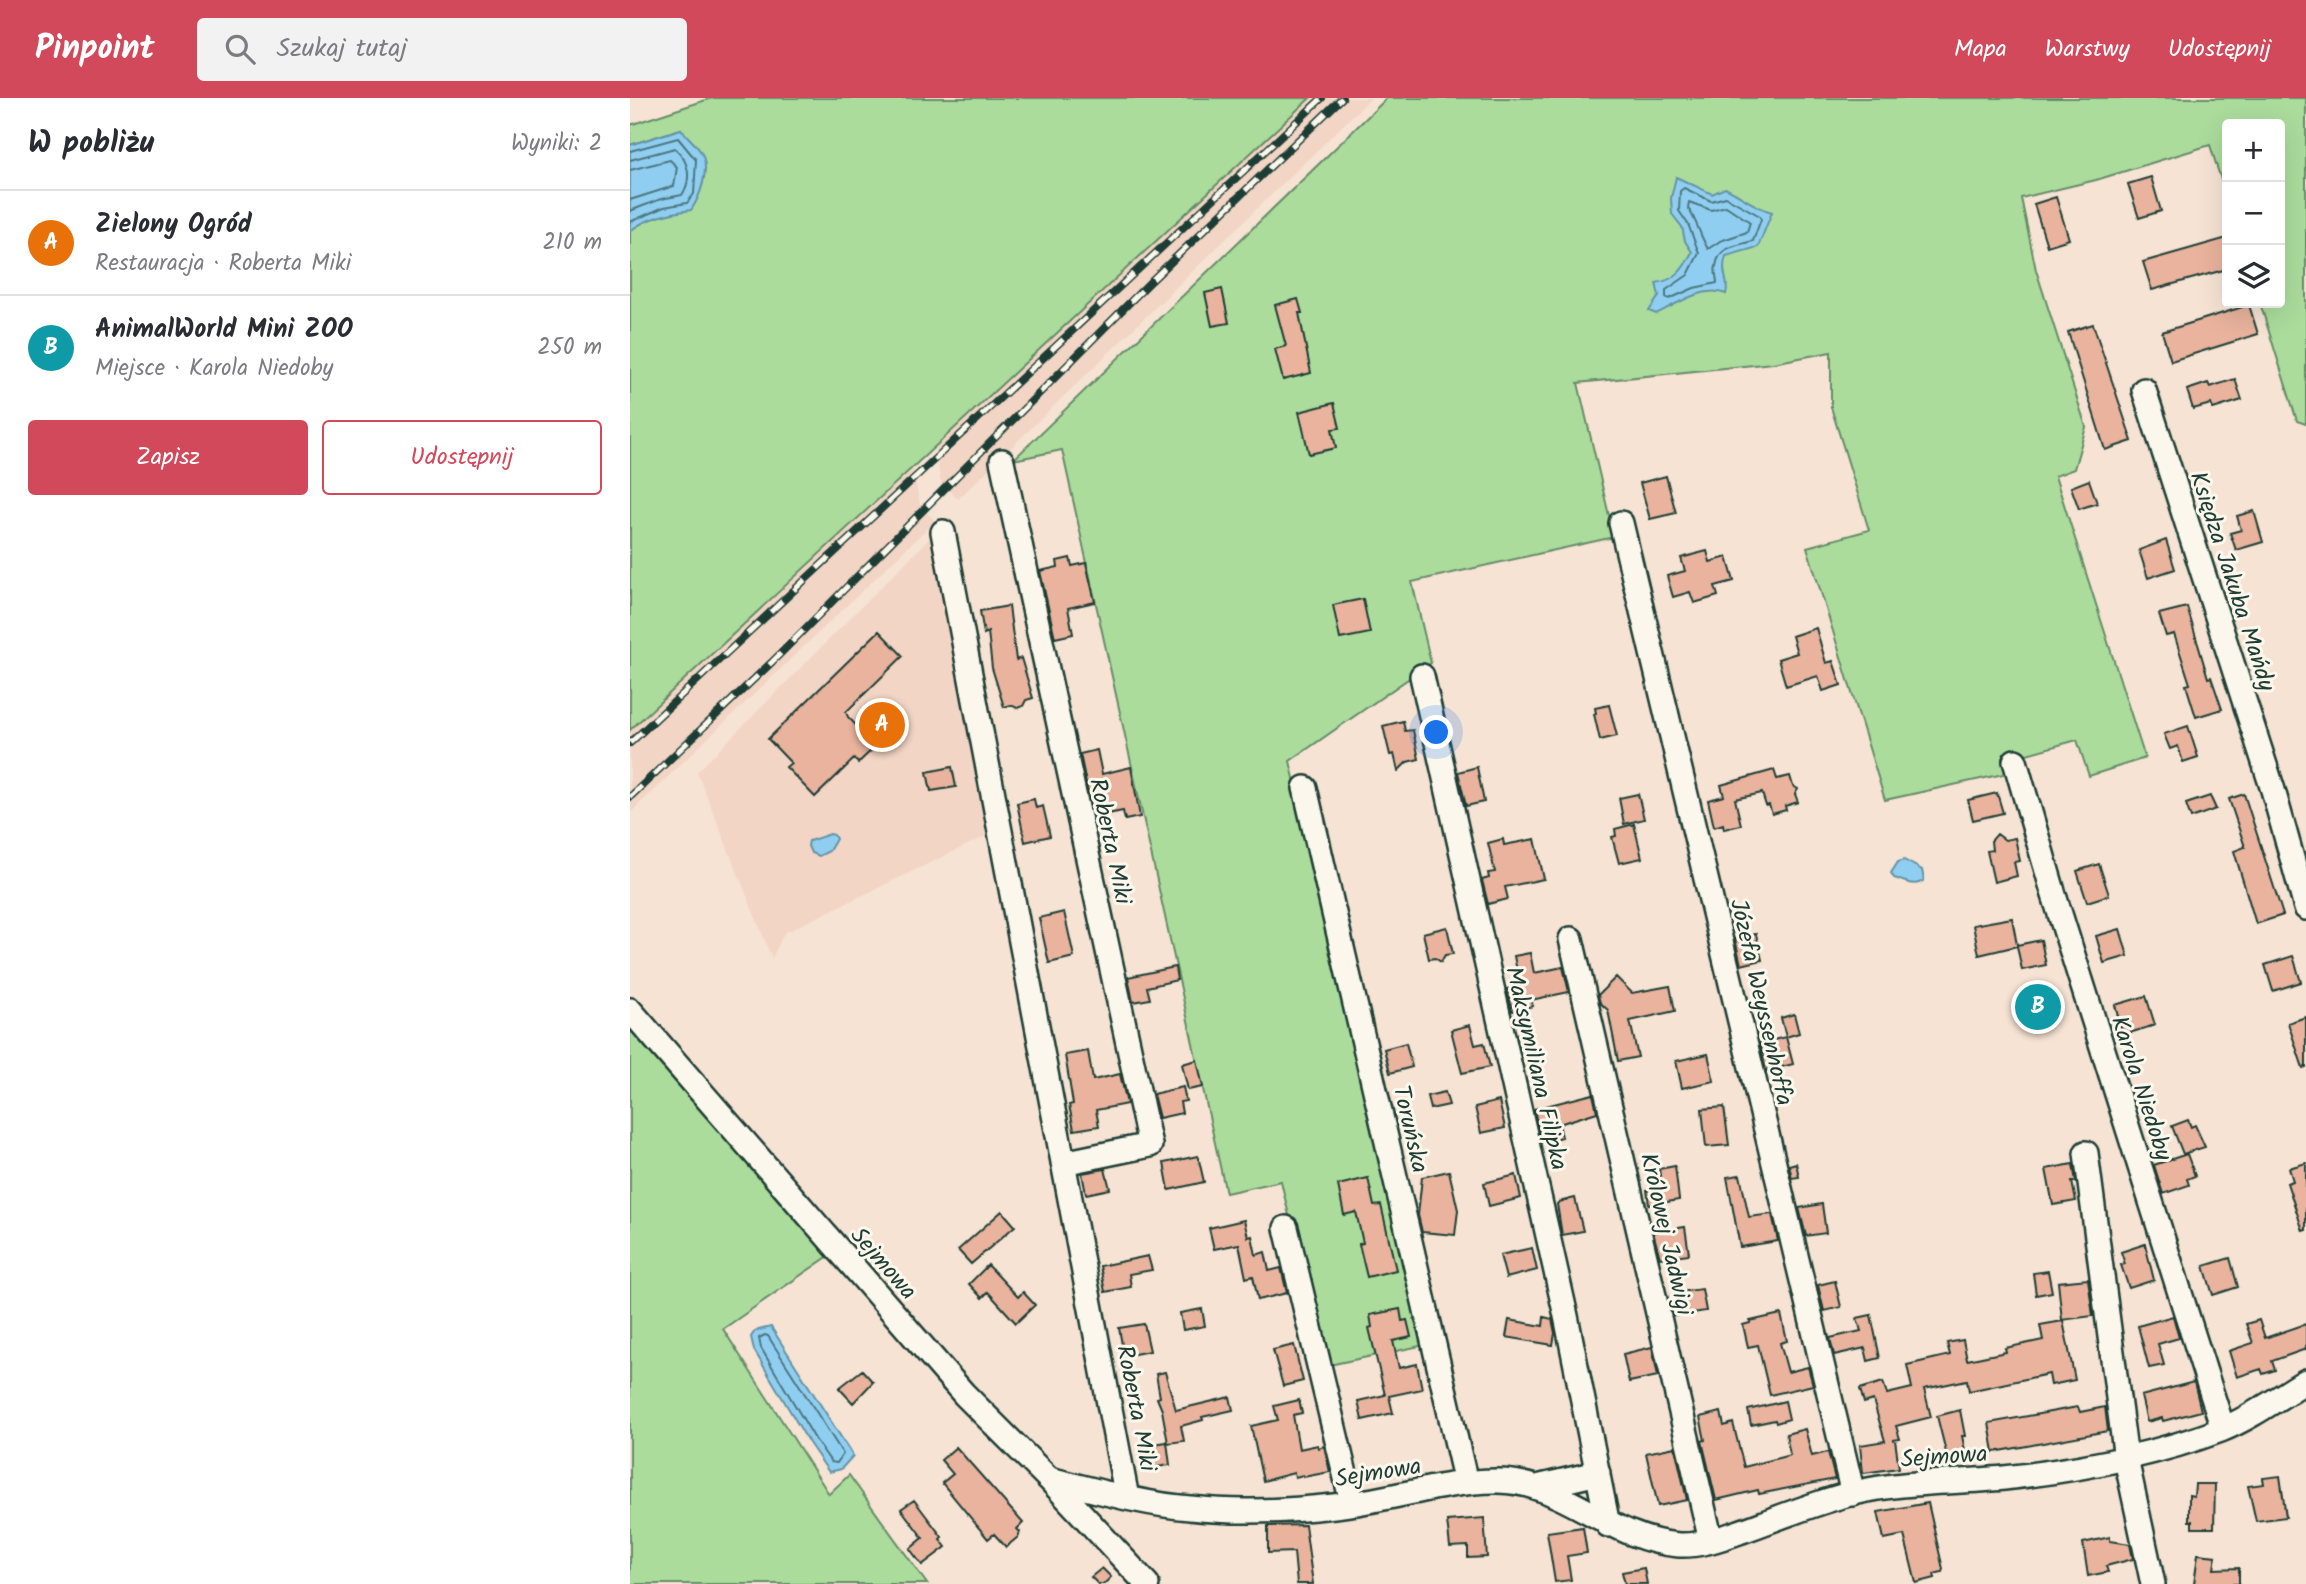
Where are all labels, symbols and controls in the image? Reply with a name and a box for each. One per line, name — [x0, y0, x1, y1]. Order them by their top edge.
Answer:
search box — [197, 18, 687, 81]
text: Pinpoint — [35, 23, 155, 76]
text: Szukaj tutaj — [277, 28, 407, 70]
icon: search — [221, 30, 259, 68]
text: Mapa — [1954, 30, 2007, 69]
text: Warstwy — [2045, 30, 2130, 69]
text: Udostępnij — [2168, 30, 2271, 69]
map controls — [2222, 119, 2285, 308]
button: + — [2222, 119, 2285, 182]
text: W pobliżu — [28, 120, 154, 168]
text: Wyniki: 2 — [511, 126, 602, 162]
button: − — [2222, 182, 2285, 245]
text: Zielony Ogród — [95, 204, 252, 246]
text: A — [44, 225, 58, 261]
text: 210 m — [542, 225, 602, 261]
button: layers — [2222, 245, 2285, 308]
text: Restauracja · Roberta Miki — [95, 246, 351, 282]
text: AnimalWorld Mini ZOO — [95, 309, 353, 351]
text: B — [44, 330, 58, 366]
text: 250 m — [537, 330, 602, 366]
text: Miejsce · Karola Niedoby — [95, 351, 333, 387]
button: Zapisz — [28, 420, 308, 495]
button: Udostępnij — [322, 420, 602, 495]
street label: Księdza Jakuba Mańdy — [2178, 467, 2286, 697]
pin: A — [859, 699, 905, 751]
your location — [1419, 715, 1453, 749]
street label: Roberta Miki — [1077, 775, 1142, 909]
street label: Józefa Weyssenhoffa — [1718, 895, 1803, 1110]
street label: Maksymiliana Filipka — [1493, 963, 1578, 1174]
pin: B — [2015, 981, 2061, 1033]
street label: Karola Niedoby — [2099, 1011, 2183, 1167]
street label: Toruńska — [1381, 1082, 1439, 1177]
street label: Królowej Jadwigi — [1628, 1149, 1703, 1321]
street label: Sejmowa — [840, 1218, 926, 1310]
street label: Roberta Miki — [1104, 1342, 1167, 1476]
street label: Sejmowa — [1899, 1435, 1989, 1480]
street label: Sejmowa — [1332, 1447, 1424, 1500]

